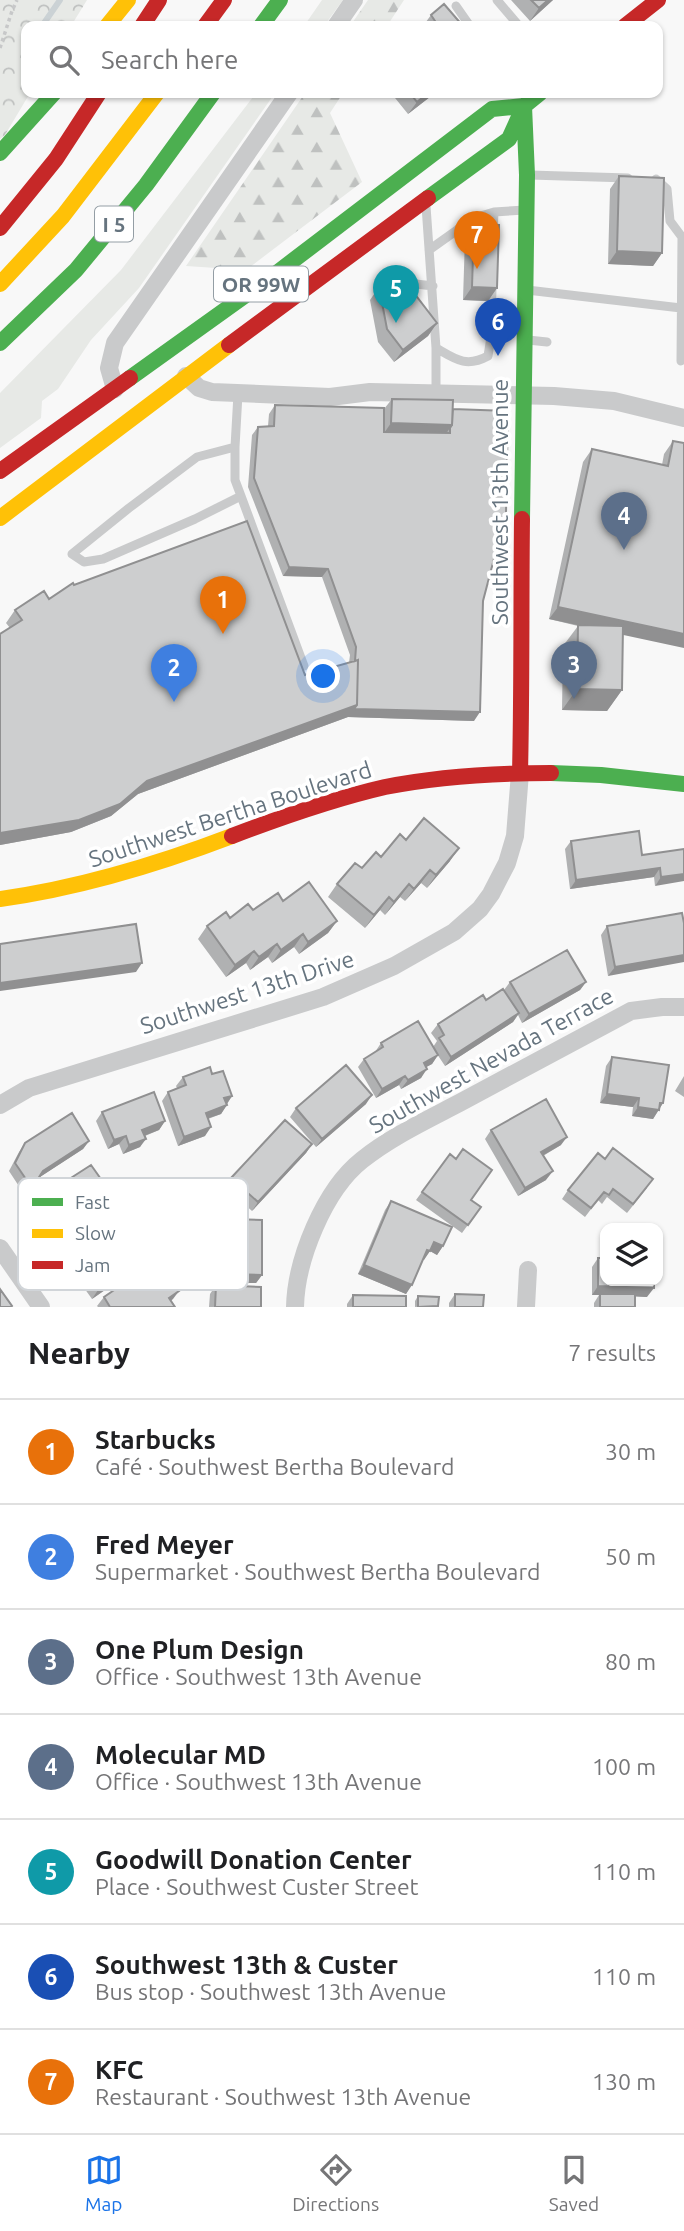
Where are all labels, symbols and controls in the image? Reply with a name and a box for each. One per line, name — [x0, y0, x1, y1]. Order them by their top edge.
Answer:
search box — [21, 21, 663, 98]
icon: search — [45, 41, 83, 79]
text: Search here — [101, 45, 238, 74]
road number: I 5 — [95, 206, 133, 242]
pin: 7 — [454, 211, 500, 269]
pin: 5 — [373, 265, 419, 323]
road number: OR 99W — [214, 266, 308, 302]
pin: 6 — [475, 298, 521, 356]
street label: Southwest 13th Avenue — [487, 379, 512, 625]
pin: 4 — [601, 492, 647, 550]
pin: 1 — [200, 576, 246, 634]
pin: 3 — [551, 641, 597, 699]
pin: 2 — [151, 644, 197, 702]
your location — [306, 659, 340, 693]
street label: Southwest Bertha Boulevard — [85, 756, 375, 872]
street label: Southwest 13th Drive — [137, 946, 357, 1038]
street label: Southwest Nevada Terrace — [365, 982, 617, 1138]
legend — [18, 1178, 248, 1290]
text: Fast — [75, 1191, 110, 1213]
text: Slow — [75, 1222, 116, 1244]
map controls — [600, 1223, 663, 1286]
button: layers — [600, 1223, 663, 1286]
text: Jam — [75, 1254, 111, 1276]
text: Nearby — [28, 1336, 130, 1370]
text: 7 results — [568, 1340, 656, 1365]
text: Starbucks — [95, 1425, 216, 1454]
text: 1 — [45, 1439, 57, 1464]
text: 30 m — [605, 1439, 656, 1464]
text: Café · Southwest Bertha Boulevard — [95, 1454, 455, 1479]
text: Fred Meyer — [95, 1530, 234, 1559]
text: 2 — [45, 1544, 57, 1569]
text: 50 m — [605, 1544, 656, 1569]
text: Supermarket · Southwest Bertha Boulevard — [95, 1559, 541, 1584]
text: One Plum Design — [95, 1635, 304, 1664]
text: 3 — [45, 1649, 57, 1674]
text: 80 m — [605, 1649, 656, 1674]
text: Office · Southwest 13th Avenue — [95, 1664, 422, 1689]
text: Molecular MD — [95, 1740, 266, 1769]
text: 4 — [45, 1754, 57, 1779]
text: 100 m — [592, 1754, 656, 1779]
text: Office · Southwest 13th Avenue — [95, 1769, 422, 1794]
text: Goodwill Donation Center — [95, 1845, 412, 1874]
text: 5 — [45, 1859, 57, 1884]
text: 110 m — [592, 1859, 656, 1884]
text: Place · Southwest Custer Street — [95, 1874, 419, 1899]
text: Southwest 13th & Custer — [95, 1950, 398, 1979]
text: 6 — [45, 1964, 57, 1989]
text: 110 m — [592, 1964, 656, 1989]
text: Bus stop · Southwest 13th Avenue — [95, 1979, 447, 2004]
text: KFC — [95, 2055, 143, 2084]
text: 7 — [45, 2069, 57, 2094]
text: 130 m — [592, 2069, 656, 2094]
text: Restaurant · Southwest 13th Avenue — [95, 2084, 471, 2109]
tab: Map — [85, 2151, 123, 2215]
tab: Directions — [292, 2151, 379, 2215]
tab: Saved — [549, 2151, 599, 2215]

